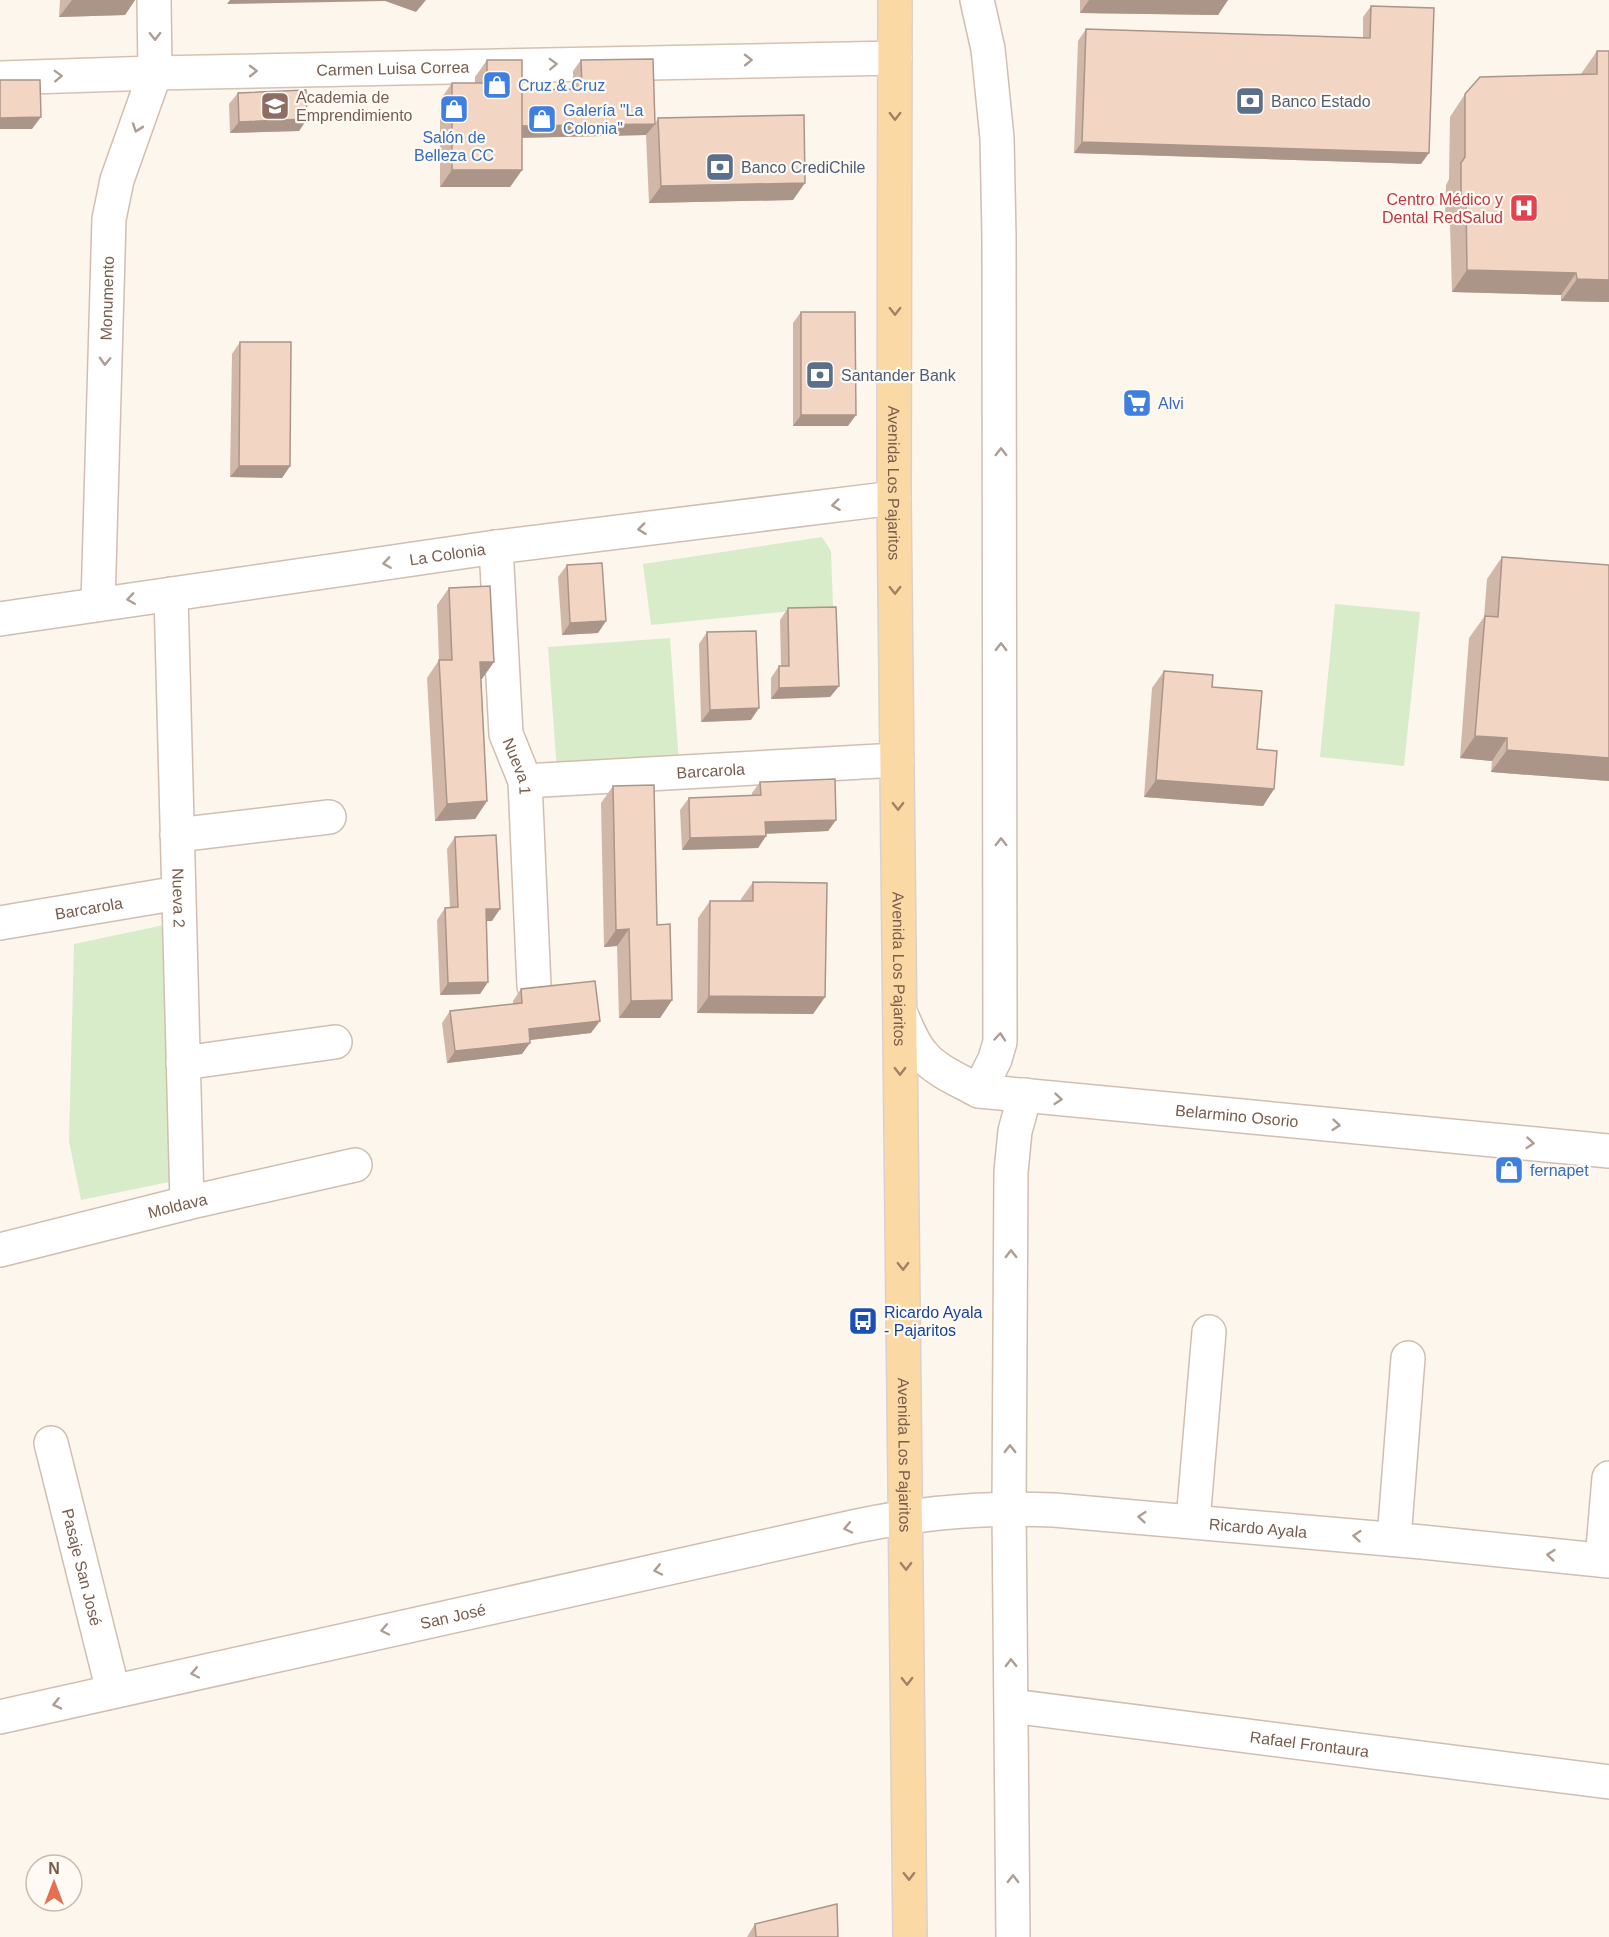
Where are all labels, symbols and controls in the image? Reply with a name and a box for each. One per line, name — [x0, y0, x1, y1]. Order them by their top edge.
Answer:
one-way arrow — [149, 32, 161, 41]
one-way arrow — [744, 54, 753, 67]
one-way arrow — [549, 58, 558, 70]
street label: Carmen Luisa Correa — [316, 59, 470, 79]
one-way arrow — [249, 64, 258, 77]
shop icon: Cruz & Cruz — [481, 69, 513, 101]
one-way arrow — [54, 70, 63, 82]
place label: Cruz & Cruz — [518, 77, 605, 94]
bank icon: Banco Estado — [1234, 85, 1266, 117]
place label: Academia de Emprendimiento — [296, 89, 413, 124]
school or university icon: Academia de Emprendimiento — [259, 90, 291, 122]
shop icon: Salón de Belleza CC — [438, 93, 470, 125]
place label: Banco Estado — [1271, 93, 1371, 110]
place label: Galería "La Colonia" — [563, 102, 643, 137]
shop icon: Galería "La Colonia" — [526, 103, 558, 135]
one-way arrow — [889, 112, 901, 121]
one-way arrow — [131, 122, 144, 133]
place label: Salón de Belleza CC — [414, 129, 494, 164]
bank icon: Banco CrediChile — [704, 151, 736, 183]
place label: Banco CrediChile — [741, 159, 866, 176]
place label: Centro Médico y Dental RedSalud — [1382, 191, 1503, 226]
hospital icon: Centro Médico y Dental RedSalud — [1508, 192, 1540, 224]
street label: Monumento — [98, 256, 117, 341]
one-way arrow — [888, 307, 901, 316]
one-way arrow — [99, 356, 111, 365]
bank icon: Santander Bank — [804, 359, 836, 391]
place label: Santander Bank — [841, 367, 957, 384]
supermarket icon: Alvi — [1121, 387, 1153, 419]
place label: Alvi — [1158, 395, 1184, 412]
street label: Avenida Los Pajaritos — [885, 406, 903, 560]
one-way arrow — [995, 448, 1007, 457]
one-way arrow — [831, 498, 841, 511]
one-way arrow — [638, 522, 647, 535]
street label: La Colonia — [408, 541, 487, 568]
one-way arrow — [382, 557, 391, 569]
one-way arrow — [889, 586, 901, 595]
one-way arrow — [127, 593, 136, 605]
one-way arrow — [995, 643, 1007, 652]
street label: Nueva 1 — [499, 736, 534, 795]
street label: Barcarola — [676, 761, 746, 781]
one-way arrow — [892, 802, 904, 811]
one-way arrow — [995, 838, 1007, 847]
street label: Nueva 2 — [169, 868, 188, 928]
street label: Avenida Los Pajaritos — [889, 892, 908, 1046]
street label: Barcarola — [54, 894, 124, 923]
one-way arrow — [993, 1032, 1006, 1041]
one-way arrow — [894, 1066, 907, 1075]
one-way arrow — [1054, 1092, 1063, 1105]
street label: Belarmino Osorio — [1174, 1102, 1299, 1130]
one-way arrow — [1332, 1118, 1341, 1131]
one-way arrow — [1526, 1136, 1535, 1149]
shop icon: fernapet — [1493, 1154, 1525, 1186]
place label: fernapet — [1530, 1162, 1589, 1179]
street label: Moldava — [146, 1191, 209, 1221]
one-way arrow — [1005, 1250, 1017, 1259]
one-way arrow — [897, 1261, 909, 1270]
place label: Ricardo Ayala - Pajaritos — [884, 1304, 983, 1339]
bus stop icon: Ricardo Ayala - Pajaritos — [847, 1305, 879, 1337]
street label: Avenida Los Pajaritos — [895, 1378, 913, 1532]
one-way arrow — [1004, 1445, 1016, 1454]
street label: Pasaje San José — [59, 1507, 104, 1628]
one-way arrow — [1137, 1511, 1146, 1524]
street label: Ricardo Ayala — [1208, 1516, 1308, 1541]
one-way arrow — [843, 1521, 853, 1534]
one-way arrow — [1352, 1530, 1361, 1543]
one-way arrow — [1546, 1549, 1555, 1562]
one-way arrow — [900, 1561, 912, 1570]
one-way arrow — [653, 1563, 663, 1576]
street label: San José — [419, 1601, 488, 1632]
one-way arrow — [381, 1623, 391, 1636]
one-way arrow — [1005, 1658, 1017, 1667]
one-way arrow — [190, 1665, 200, 1678]
one-way arrow — [901, 1677, 913, 1686]
one-way arrow — [52, 1696, 62, 1709]
street label: Rafael Frontaura — [1249, 1728, 1370, 1760]
north arrow — [24, 1853, 84, 1913]
text: N — [48, 1860, 60, 1877]
one-way arrow — [903, 1872, 915, 1881]
one-way arrow — [1007, 1874, 1019, 1883]

